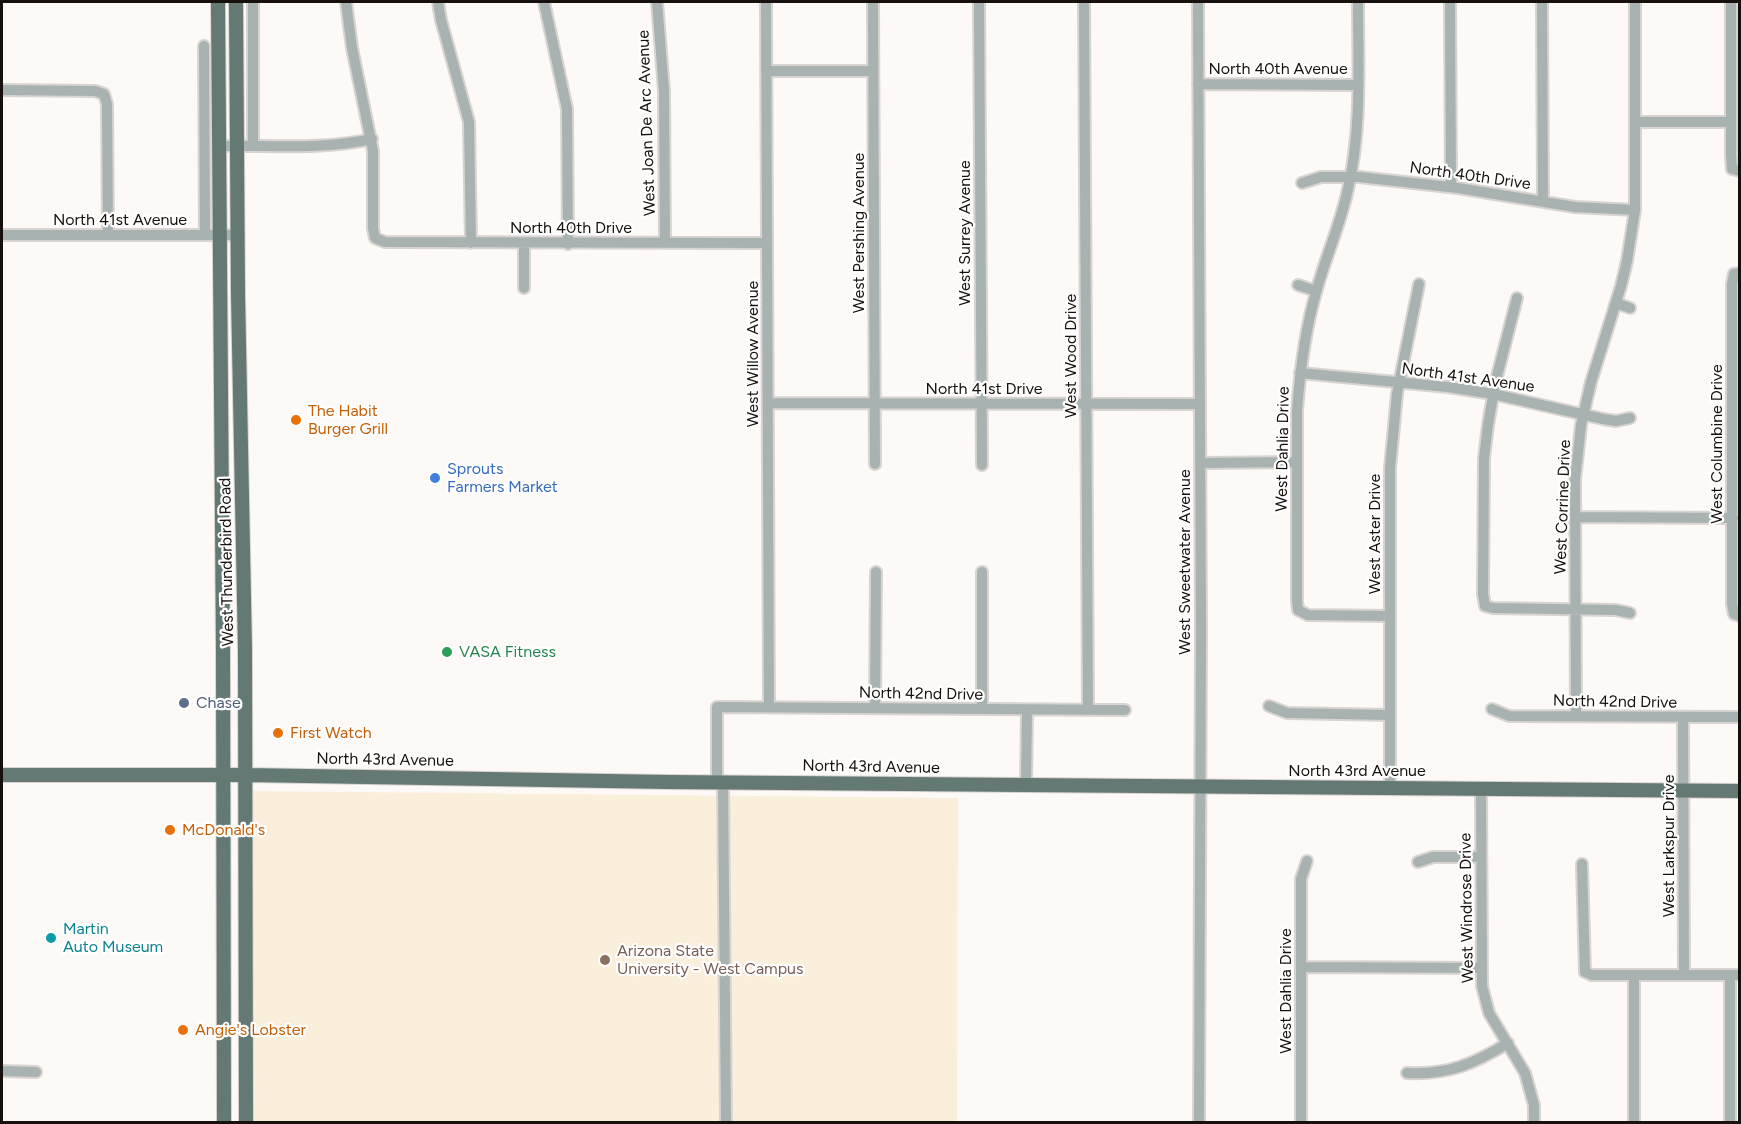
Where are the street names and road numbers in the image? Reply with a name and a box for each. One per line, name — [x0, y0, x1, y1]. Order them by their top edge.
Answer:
street label: West Joan De Arc Avenue — [634, 30, 660, 216]
street label: North 40th Avenue — [1208, 59, 1348, 79]
street label: West Pershing Avenue — [849, 153, 869, 313]
street label: North 40th Drive — [1408, 158, 1532, 194]
street label: West Surrey Avenue — [955, 160, 975, 306]
street label: North 41st Avenue — [53, 210, 187, 230]
street label: North 40th Drive — [510, 218, 632, 238]
street label: West Willow Avenue — [743, 281, 763, 427]
street label: West Wood Drive — [1061, 294, 1081, 418]
street label: North 41st Avenue — [1400, 359, 1536, 397]
street label: West Columbine Drive — [1707, 364, 1727, 524]
street label: North 41st Drive — [926, 379, 1042, 399]
street label: West Dahlia Drive — [1272, 386, 1294, 512]
street label: West Corrine Drive — [1551, 439, 1575, 575]
street label: West Sweetwater Avenue — [1175, 469, 1195, 655]
street label: West Aster Drive — [1365, 474, 1385, 594]
street label: West Thunderbird Road — [216, 477, 238, 647]
street label: North 42nd Drive — [859, 683, 983, 705]
street label: North 42nd Drive — [1553, 691, 1677, 713]
street label: North 43rd Avenue — [316, 749, 454, 771]
street label: North 43rd Avenue — [802, 756, 940, 778]
street label: North 43rd Avenue — [1288, 761, 1426, 781]
street label: West Larkspur Drive — [1659, 775, 1679, 917]
street label: West Windrose Drive — [1456, 833, 1478, 983]
street label: West Dahlia Drive — [1276, 928, 1296, 1054]

